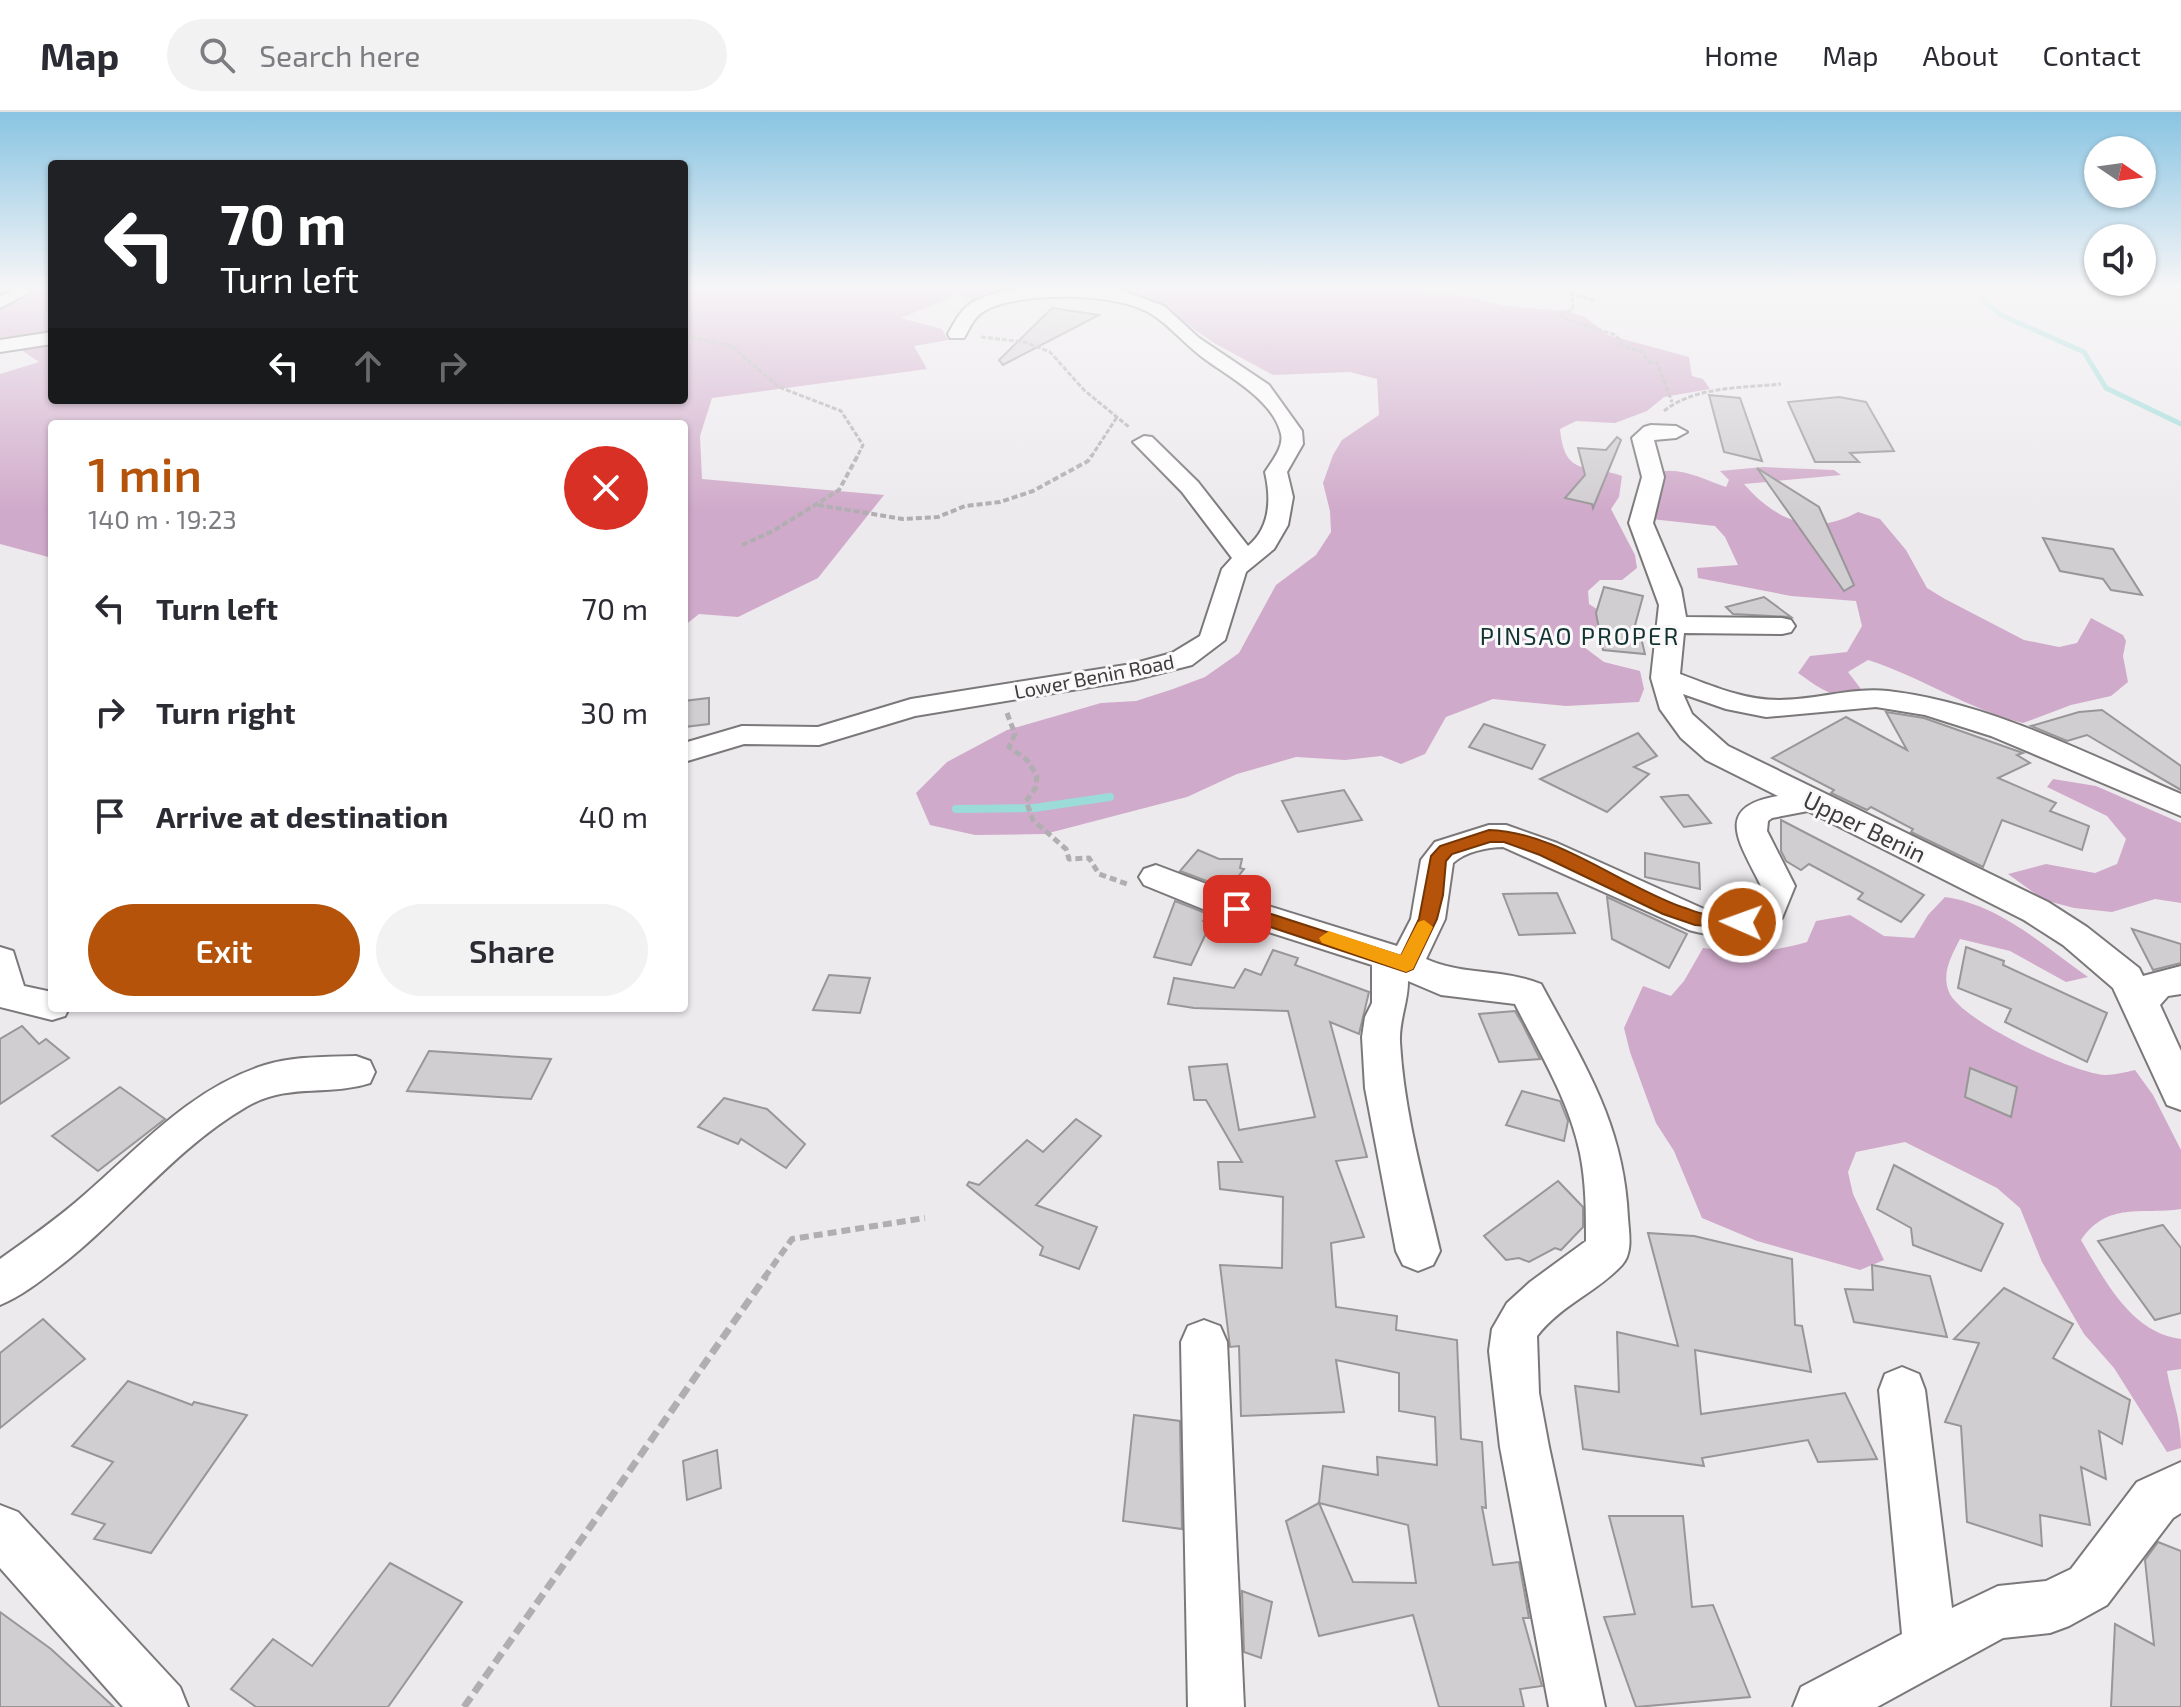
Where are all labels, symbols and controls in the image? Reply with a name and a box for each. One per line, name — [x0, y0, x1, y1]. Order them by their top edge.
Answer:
search box — [167, 19, 727, 91]
text: Map — [40, 32, 119, 78]
icon: search — [195, 33, 239, 77]
text: Search here — [259, 37, 420, 73]
text: Home — [1704, 38, 1778, 72]
text: Map — [1822, 38, 1879, 72]
text: About — [1923, 38, 1998, 72]
text: Contact — [2042, 38, 2141, 72]
north arrow — [2084, 136, 2156, 208]
map controls — [2084, 136, 2156, 296]
text: 70 m — [220, 189, 346, 256]
icon: left — [88, 192, 192, 296]
button: sound — [2084, 224, 2156, 296]
text: Turn left — [220, 257, 359, 300]
icon: left — [262, 344, 306, 388]
icon: ahead — [346, 344, 390, 388]
icon: right — [430, 344, 474, 388]
text: 1 min — [88, 444, 202, 502]
button: close — [564, 446, 648, 530]
text: 140 m · 19:23 — [88, 503, 237, 534]
icon: left — [88, 586, 132, 630]
text: Turn left — [156, 590, 278, 626]
text: 70 m — [582, 590, 648, 626]
district label: PINSAO PROPER — [1480, 621, 1680, 650]
street label: Lower Benin Road — [1012, 649, 1176, 703]
icon: right — [88, 690, 132, 734]
text: Turn right — [156, 694, 296, 730]
text: 30 m — [580, 694, 648, 730]
street label: Upper Benin — [1799, 784, 1931, 868]
icon: arrive — [88, 794, 132, 838]
text: Arrive at destination — [156, 798, 448, 834]
text: 40 m — [578, 798, 648, 834]
pin — [1203, 875, 1271, 943]
position arrow — [1700, 880, 1784, 964]
icon: arrive — [1215, 887, 1259, 931]
button: Exit — [88, 904, 360, 996]
button: Share — [376, 904, 648, 996]

